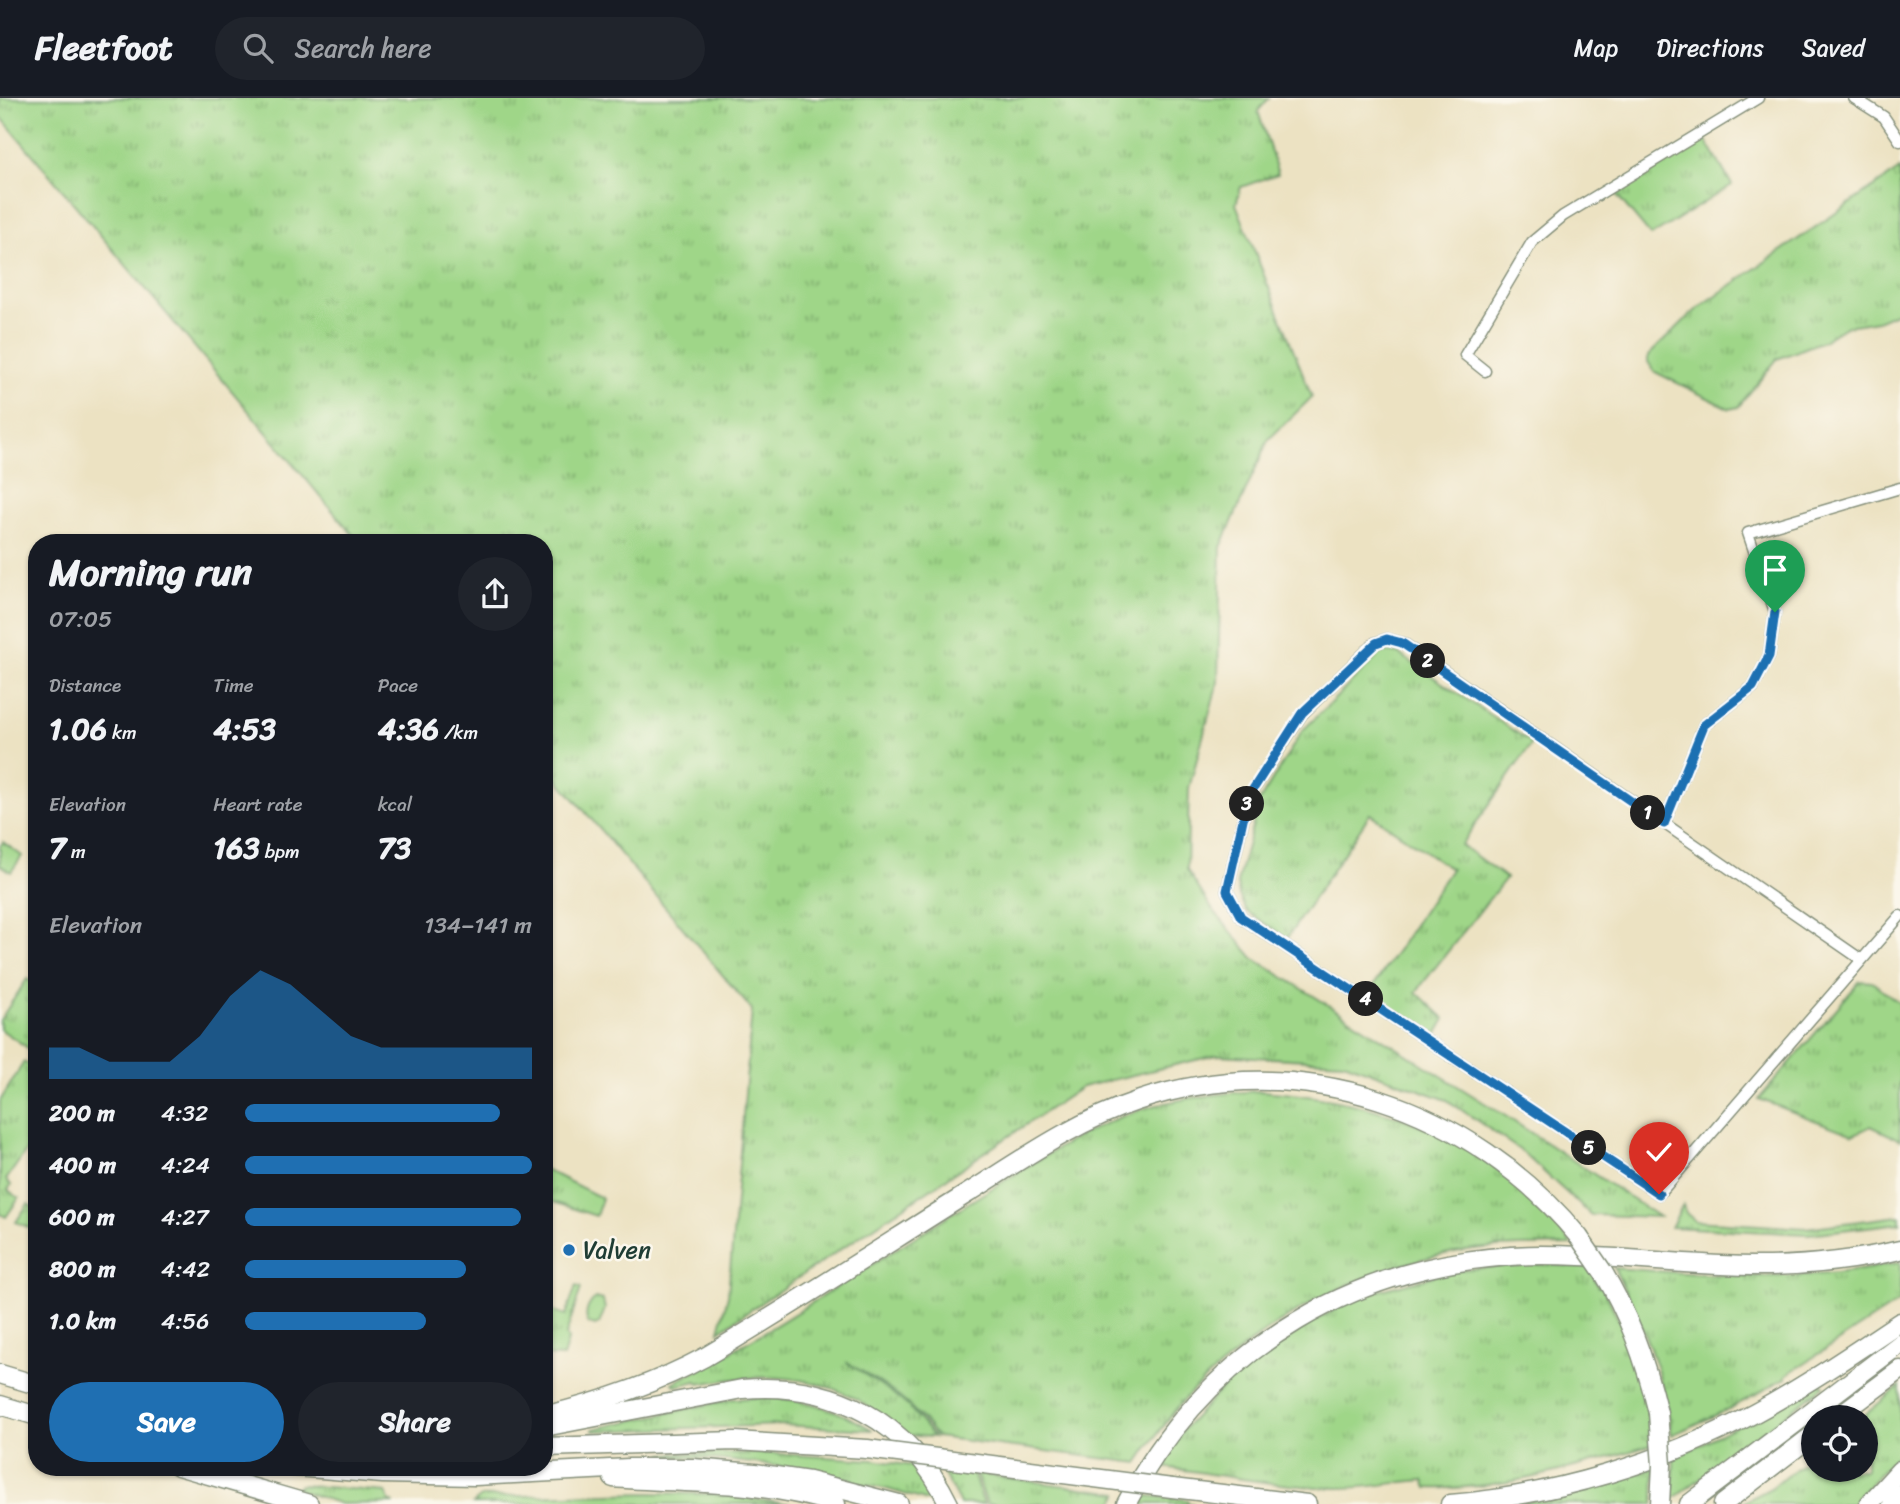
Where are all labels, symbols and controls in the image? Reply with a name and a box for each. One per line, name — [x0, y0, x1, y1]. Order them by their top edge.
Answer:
search box — [215, 17, 705, 80]
text: Fleetfoot — [35, 19, 173, 77]
text: Search here — [295, 25, 432, 71]
text: Map — [1574, 27, 1618, 69]
text: Directions — [1656, 27, 1764, 69]
text: Saved — [1802, 27, 1865, 69]
icon: search — [239, 29, 277, 67]
text: Morning run — [49, 539, 252, 606]
pin — [1745, 540, 1805, 612]
icon: arrive — [1756, 551, 1794, 589]
button: share — [458, 557, 532, 631]
text: 07:05 — [49, 599, 112, 640]
pin: 2 — [1410, 644, 1446, 678]
text: 2 — [1422, 644, 1433, 677]
text: Distance — [49, 669, 121, 702]
text: Time — [213, 669, 254, 702]
text: Pace — [378, 669, 418, 702]
text: 1.06 — [49, 702, 107, 756]
text: 4:53 — [213, 702, 276, 756]
text: 4:36 — [378, 702, 439, 756]
text: km — [107, 716, 137, 749]
text: /km — [439, 716, 478, 749]
pin: 3 — [1230, 786, 1264, 822]
text: 3 — [1241, 787, 1252, 820]
text: Elevation — [49, 788, 126, 821]
text: Heart rate — [213, 788, 303, 821]
text: kcal — [378, 788, 412, 821]
pin: 1 — [1630, 796, 1666, 830]
text: 1 — [1643, 796, 1652, 829]
text: 7 — [49, 821, 66, 875]
text: 163 — [213, 821, 260, 875]
text: 73 — [378, 821, 411, 875]
text: m — [66, 835, 86, 868]
text: bpm — [260, 835, 300, 868]
text: Elevation — [49, 905, 142, 946]
text: 134–141 m — [424, 905, 532, 946]
pin: 4 — [1348, 982, 1384, 1016]
text: 4 — [1360, 982, 1371, 1015]
text: 200 m — [49, 1093, 115, 1134]
text: 4:32 — [161, 1093, 208, 1134]
pin — [1629, 1122, 1689, 1194]
pin: 5 — [1572, 1130, 1606, 1166]
text: 5 — [1583, 1131, 1594, 1164]
icon: check — [1640, 1133, 1678, 1171]
text: 400 m — [49, 1145, 116, 1186]
text: 4:24 — [161, 1145, 210, 1186]
text: 600 m — [49, 1197, 115, 1238]
text: 4:27 — [161, 1197, 209, 1238]
place label: Valven — [583, 1229, 651, 1271]
marker: Valven — [561, 1242, 577, 1258]
text: 800 m — [49, 1249, 116, 1290]
text: 4:42 — [161, 1249, 210, 1290]
text: 1.0 km — [49, 1301, 116, 1342]
text: 4:56 — [161, 1301, 209, 1342]
button: Save — [49, 1382, 284, 1462]
button: Share — [298, 1382, 532, 1462]
map controls — [1801, 1405, 1878, 1482]
button: locate — [1801, 1405, 1878, 1482]

